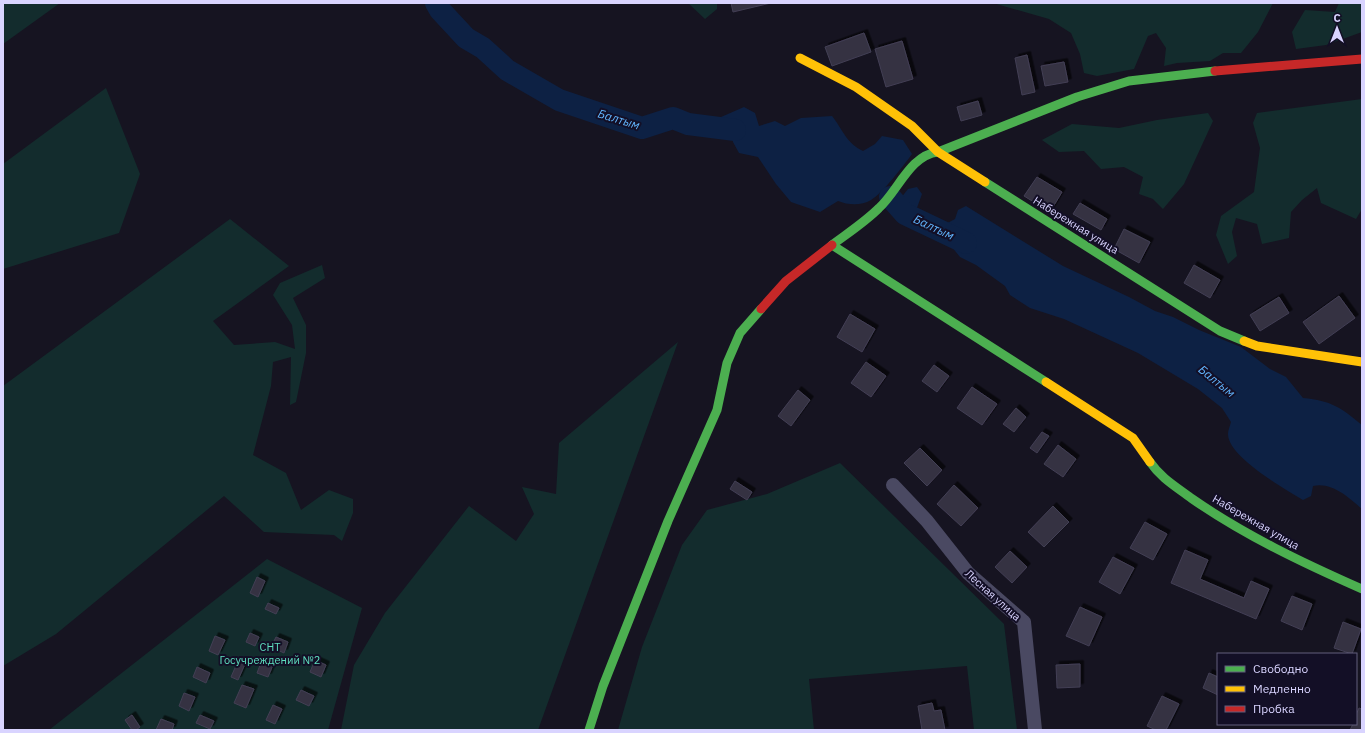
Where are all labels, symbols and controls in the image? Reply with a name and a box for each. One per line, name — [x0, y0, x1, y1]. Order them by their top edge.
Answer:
north arrow — [1317, 8, 1357, 48]
text: С — [1333, 11, 1341, 25]
water label: Балтым — [596, 106, 642, 132]
street label: Набережная улица — [1031, 193, 1121, 257]
water label: Балтым — [911, 211, 957, 243]
water label: Балтым — [1196, 362, 1238, 400]
street label: Набережная улица — [1210, 491, 1302, 553]
street label: Лесная улица — [962, 566, 1024, 624]
park label: СНТ Госучреждений №2 — [220, 640, 320, 667]
legend — [1217, 653, 1357, 725]
text: Свободно — [1253, 661, 1309, 676]
text: Медленно — [1253, 681, 1311, 696]
text: Пробка — [1253, 701, 1295, 716]

